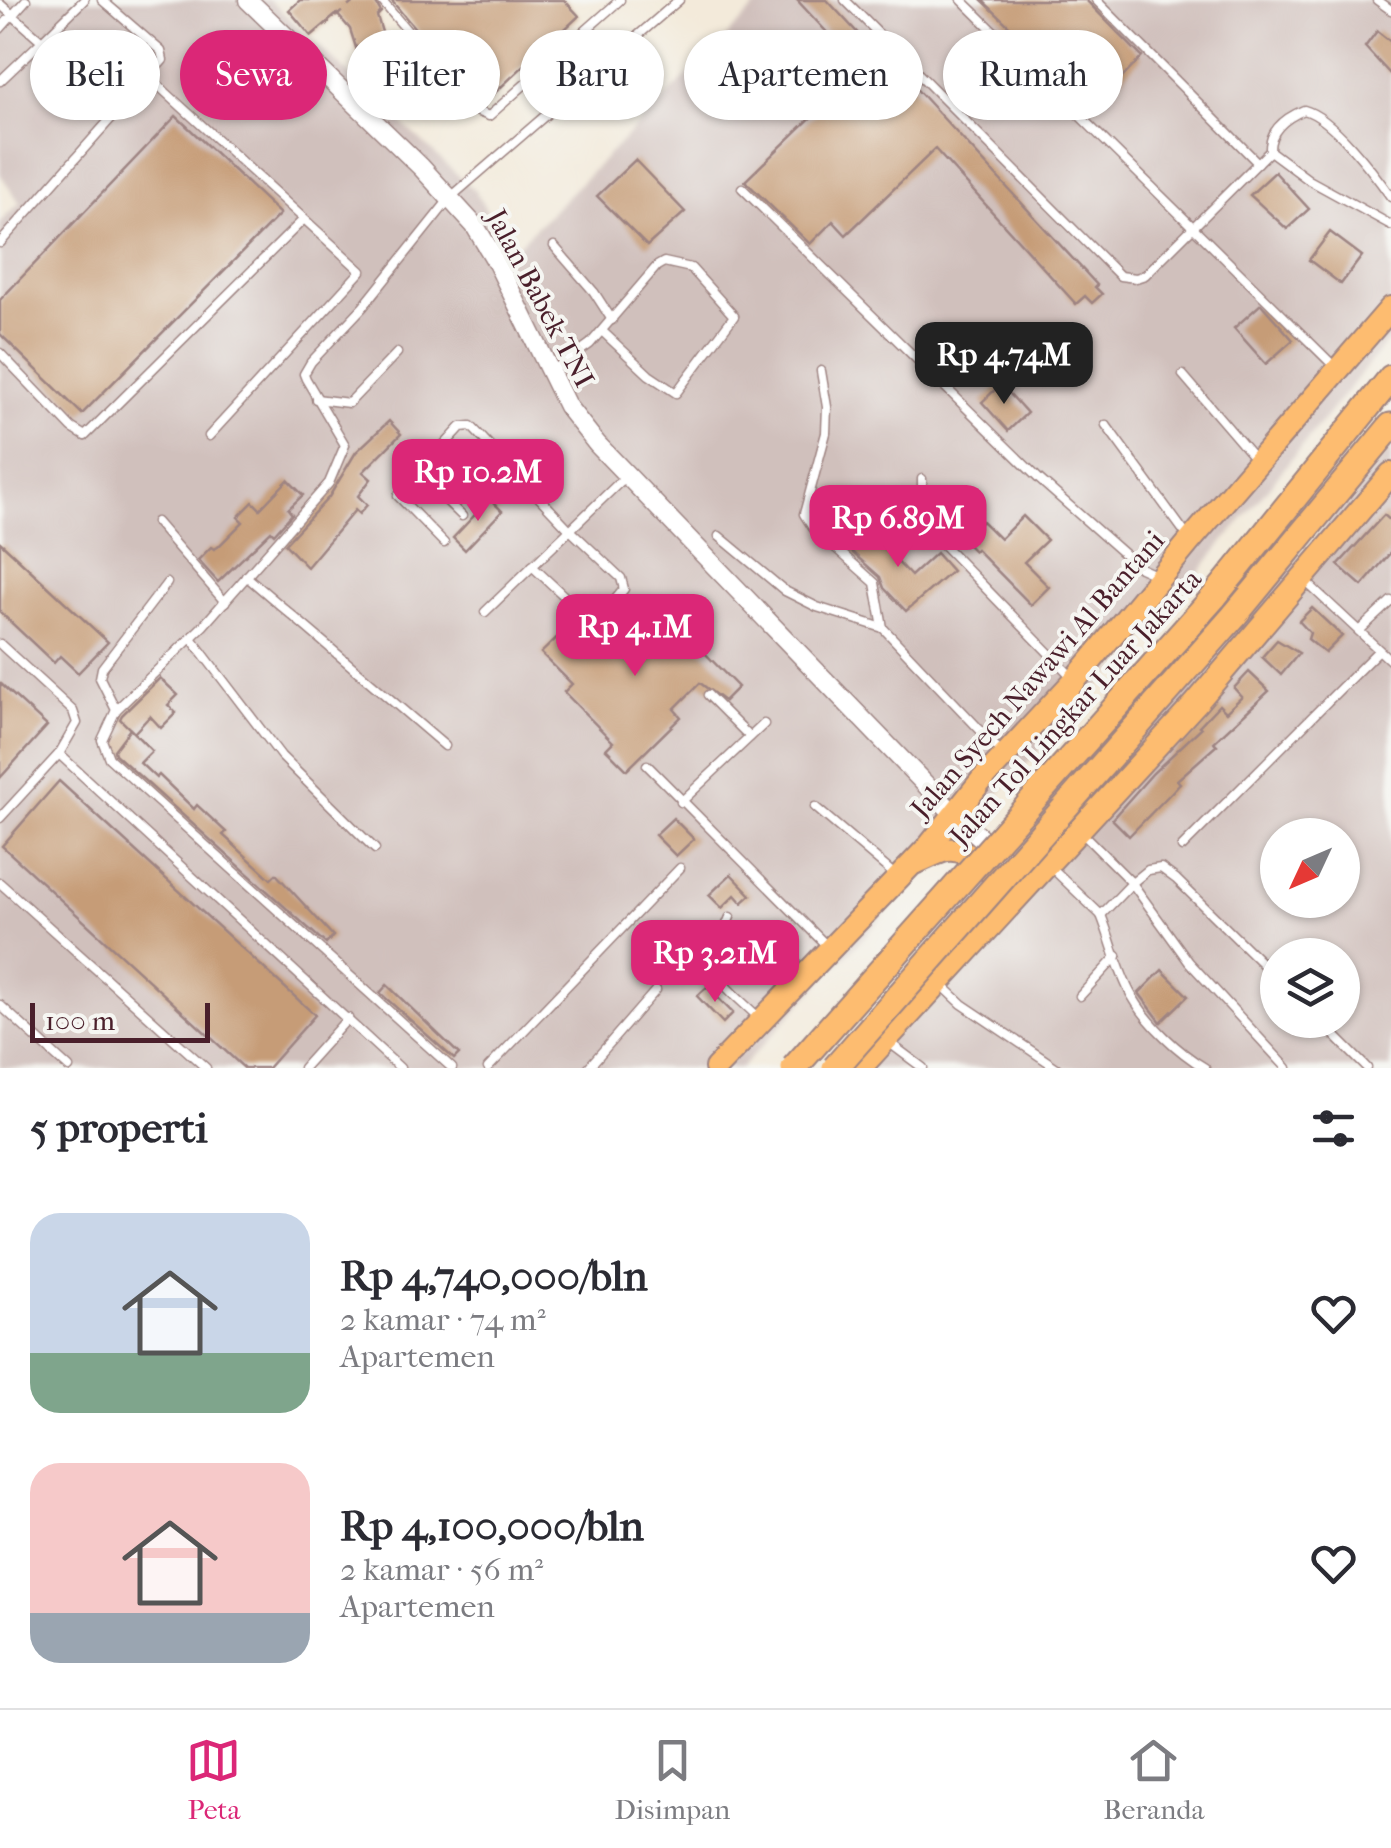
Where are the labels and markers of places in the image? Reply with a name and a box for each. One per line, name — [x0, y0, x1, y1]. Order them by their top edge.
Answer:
pin: Rp 4.74M — [901, 322, 1107, 407]
pin: Rp 10.2M — [375, 439, 581, 524]
pin: Rp 6.89M — [795, 485, 1001, 570]
pin: Rp 4.1M — [543, 594, 727, 679]
pin: Rp 3.21M — [612, 920, 818, 1005]

